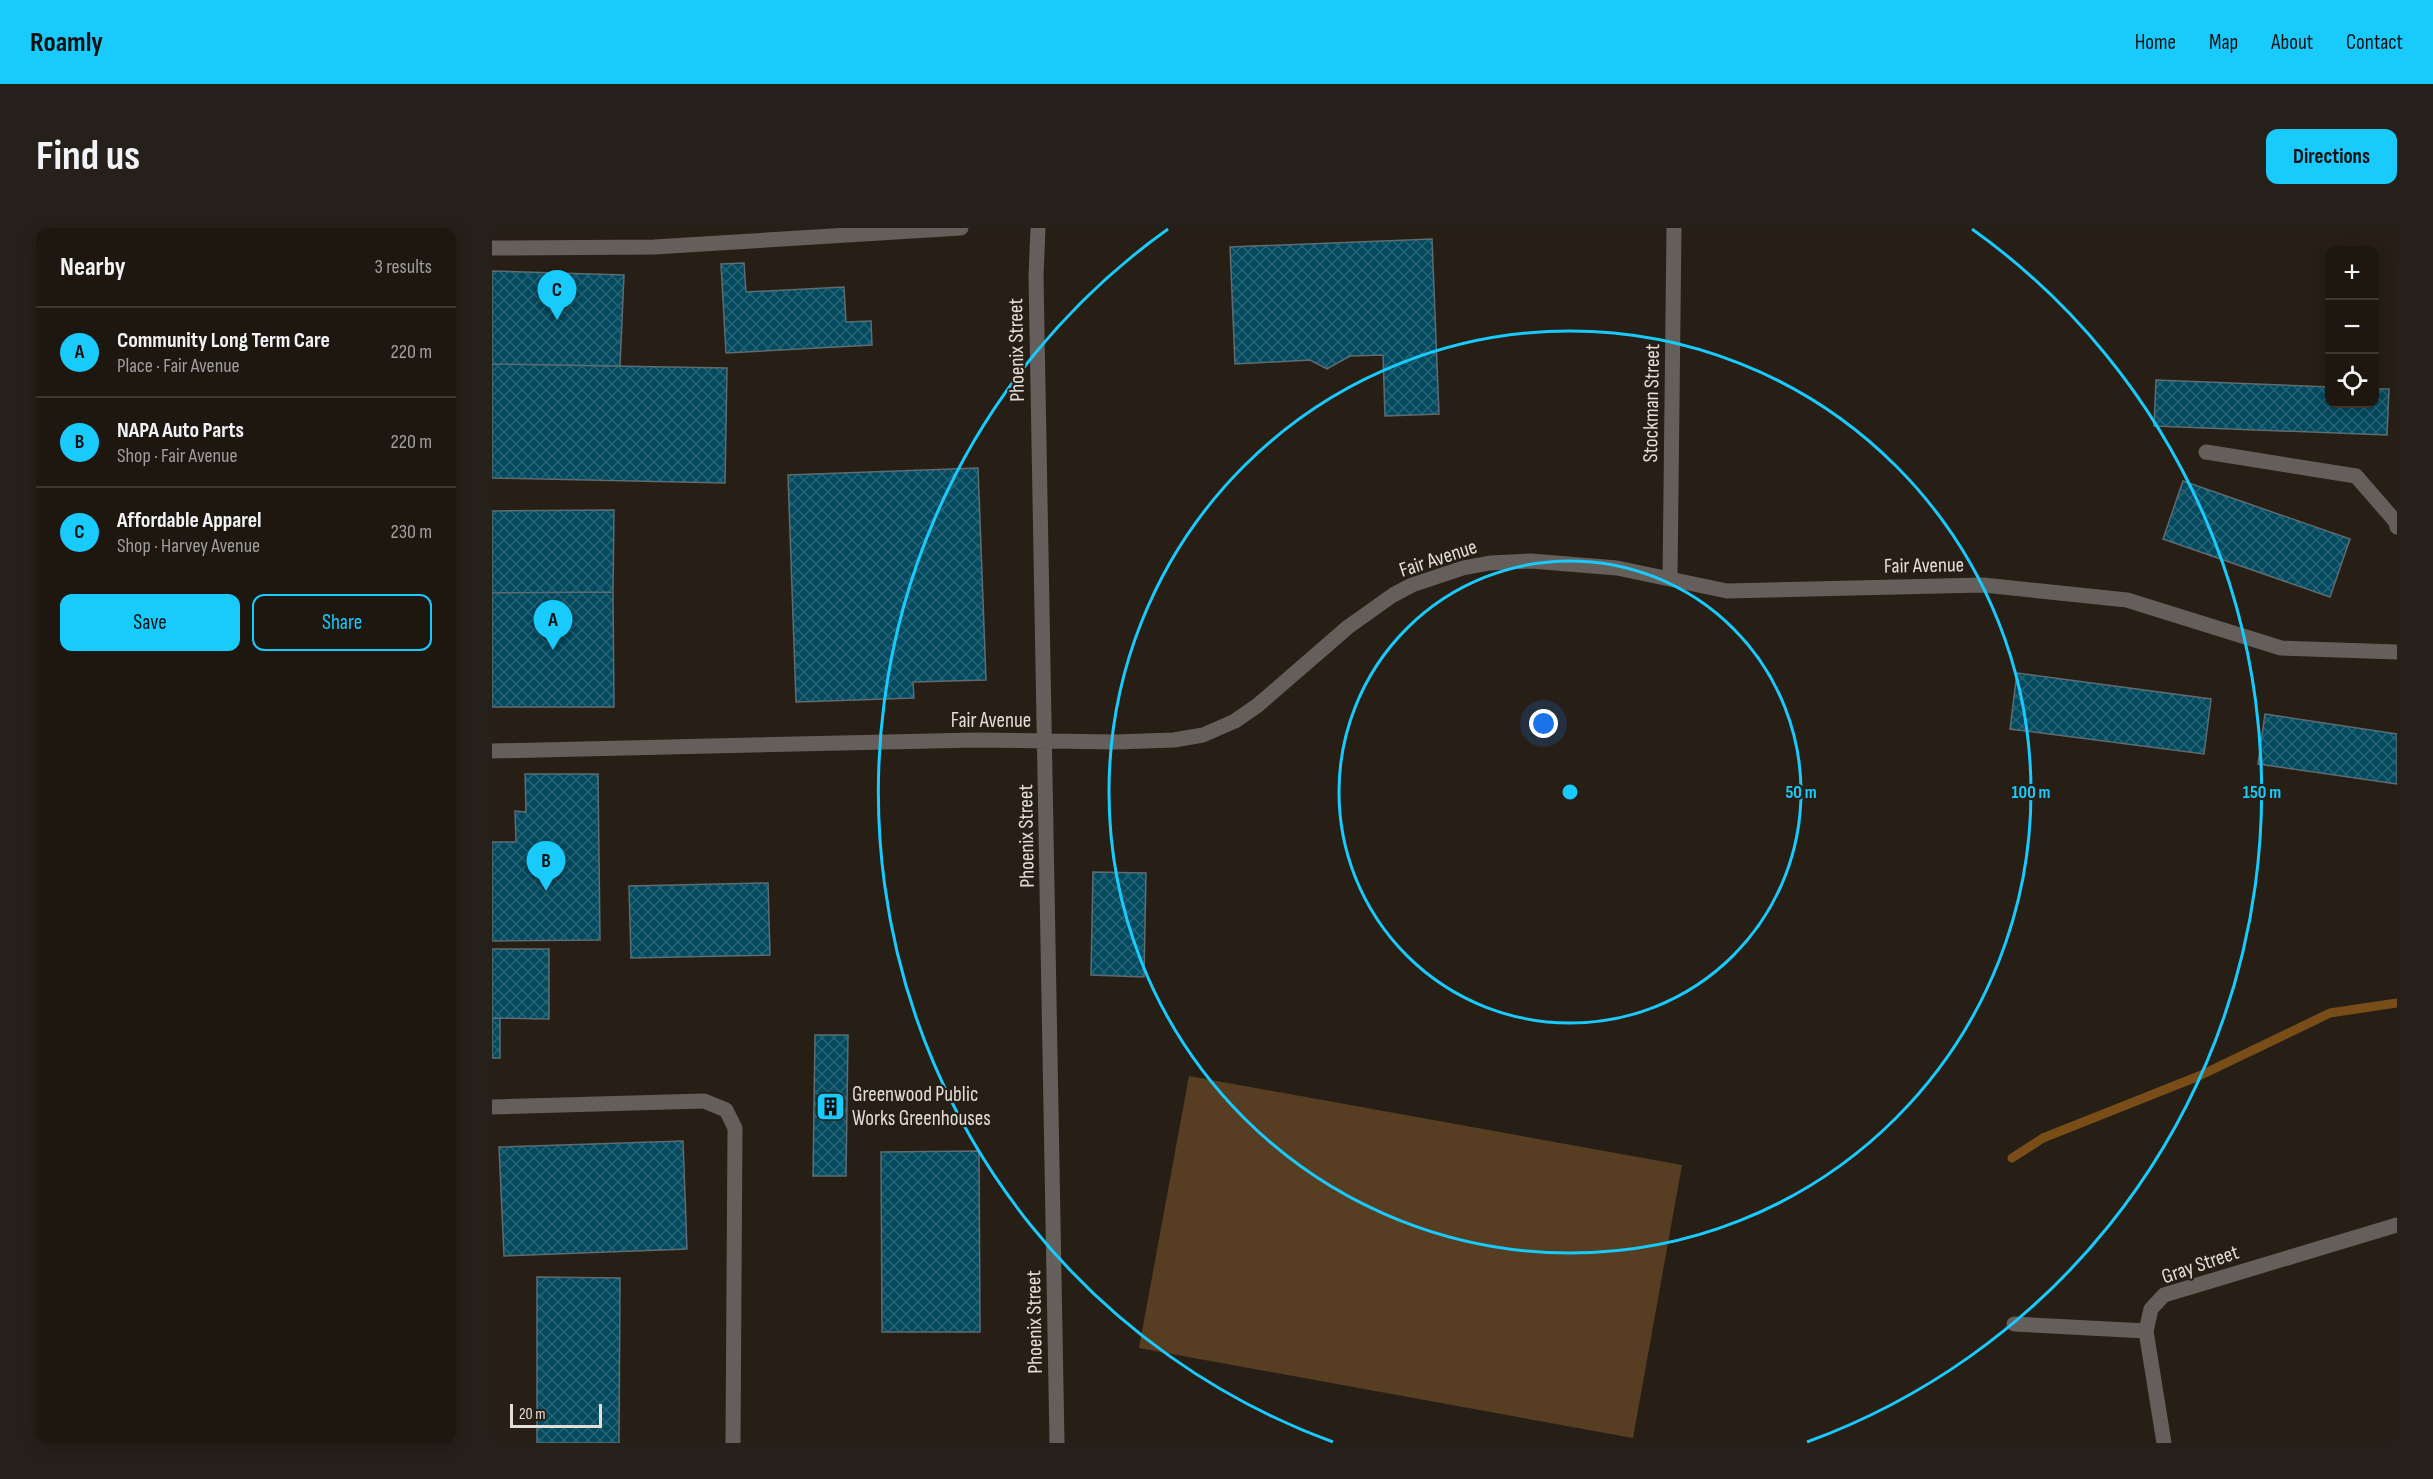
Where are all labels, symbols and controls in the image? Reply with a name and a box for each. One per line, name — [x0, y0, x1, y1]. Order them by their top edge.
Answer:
text: Roamly — [30, 26, 103, 59]
text: Home — [2135, 30, 2176, 55]
text: Map — [2209, 30, 2238, 55]
text: About — [2271, 30, 2313, 55]
text: Contact — [2346, 30, 2403, 55]
button: Directions — [2266, 129, 2397, 184]
text: Find us — [36, 131, 140, 182]
map controls — [2325, 246, 2379, 408]
button: + — [2325, 246, 2379, 300]
text: Nearby — [60, 252, 126, 283]
text: 3 results — [375, 255, 432, 279]
pin: C — [538, 270, 576, 320]
street label: Phoenix Street — [1003, 298, 1030, 402]
button: − — [2325, 300, 2379, 354]
text: Community Long Term Care — [117, 327, 330, 354]
text: A — [75, 340, 84, 364]
text: 220 m — [391, 340, 432, 364]
street label: Stockman Street — [1638, 344, 1665, 463]
text: Place · Fair Avenue — [117, 354, 240, 378]
button: locate — [2325, 354, 2379, 408]
text: NAPA Auto Parts — [117, 417, 244, 444]
text: B — [75, 430, 84, 454]
text: 220 m — [391, 430, 432, 454]
text: Shop · Fair Avenue — [117, 444, 238, 468]
text: Affordable Apparel — [117, 507, 262, 534]
text: C — [74, 520, 85, 544]
text: 230 m — [390, 520, 432, 544]
text: Shop · Harvey Avenue — [117, 534, 260, 558]
street label: Fair Avenue — [1396, 534, 1480, 583]
street label: Fair Avenue — [1884, 552, 1964, 579]
button: Save — [60, 594, 240, 651]
button: Share — [252, 594, 432, 651]
pin: A — [534, 600, 572, 650]
street label: Fair Avenue — [951, 708, 1031, 733]
your location — [1529, 709, 1558, 738]
centre of rings — [1560, 782, 1580, 802]
text: 50 m — [1785, 782, 1817, 803]
text: 100 m — [2012, 782, 2051, 803]
text: 150 m — [2243, 782, 2281, 803]
street label: Phoenix Street — [1013, 784, 1040, 888]
pin: B — [526, 842, 566, 891]
place label: Greenwood Public Works Greenhouses — [852, 1082, 991, 1131]
building icon: Greenwood Public Works Greenhouses — [815, 1090, 847, 1122]
street label: Gray Street — [2158, 1240, 2242, 1289]
street label: Phoenix Street — [1021, 1270, 1048, 1374]
scale bar — [510, 1401, 602, 1428]
text: 20 m — [519, 1405, 546, 1424]

